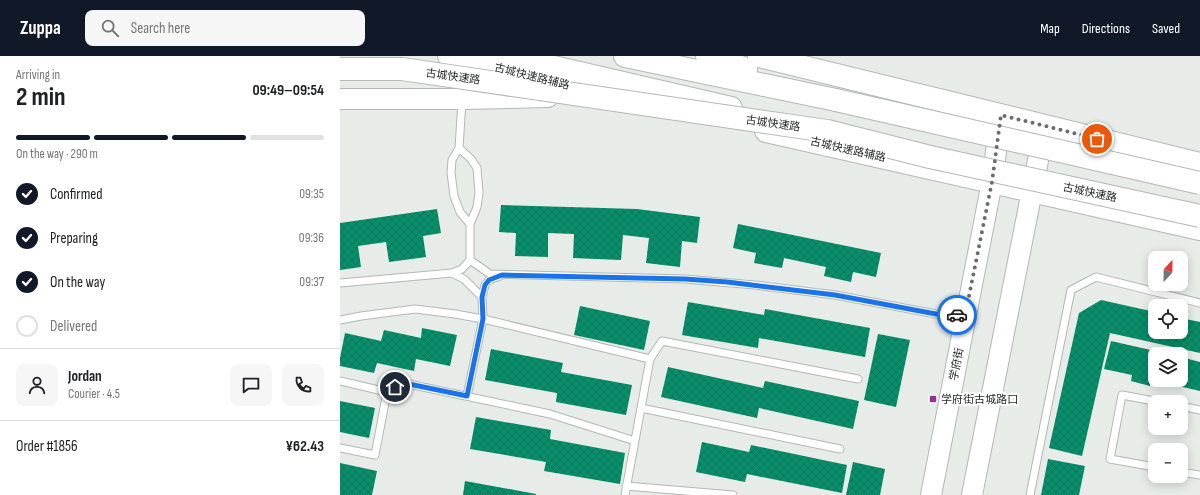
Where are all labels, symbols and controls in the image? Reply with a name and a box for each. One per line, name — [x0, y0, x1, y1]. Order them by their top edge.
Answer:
search box — [85, 10, 365, 46]
text: Zuppa — [20, 17, 61, 40]
icon: search — [99, 17, 121, 39]
text: Search here — [131, 19, 190, 38]
text: Map — [1040, 20, 1060, 37]
text: Directions — [1082, 20, 1130, 37]
text: Saved — [1152, 20, 1180, 37]
street label: 古城快速路辅路 — [493, 61, 571, 92]
street label: 古城快速路 — [425, 66, 481, 87]
text: Arriving in — [16, 67, 60, 83]
text: 09:49–09:54 — [252, 81, 324, 100]
text: 2 min — [16, 82, 66, 113]
street label: 古城快速路 — [745, 113, 801, 134]
pin — [1080, 122, 1114, 156]
icon: bag — [1086, 128, 1108, 150]
street label: 古城快速路辅路 — [809, 134, 887, 164]
text: On the way · 290 m — [16, 146, 98, 162]
street label: 古城快速路 — [1062, 180, 1118, 205]
icon: check — [16, 183, 38, 205]
text: Confirmed — [50, 185, 103, 204]
text: 09:35 — [299, 186, 324, 202]
icon: check — [16, 227, 38, 249]
text: Preparing — [50, 229, 98, 248]
text: 09:36 — [299, 230, 324, 246]
north arrow — [1148, 251, 1188, 291]
map controls — [1148, 251, 1188, 483]
icon: check — [16, 271, 38, 293]
text: On the way — [50, 273, 105, 292]
text: 09:37 — [299, 274, 324, 290]
courier — [937, 295, 977, 335]
button: locate — [1148, 299, 1188, 339]
icon: car — [946, 304, 968, 326]
text: Delivered — [50, 317, 97, 336]
street label: 学府街 — [947, 347, 966, 382]
button: layers — [1148, 347, 1188, 387]
button: person — [16, 364, 58, 406]
button: chat — [230, 364, 272, 406]
button: phone — [282, 364, 324, 406]
text: Jordan — [68, 367, 102, 386]
pin — [378, 370, 412, 404]
icon: home — [384, 376, 406, 398]
text: Courier · 4.5 — [68, 386, 120, 402]
place label: 学府街古城路口 — [941, 393, 1018, 406]
marker: 学府街古城路口 — [928, 394, 938, 404]
button: + — [1148, 395, 1188, 435]
text: Order #1856 — [16, 437, 78, 456]
text: ¥62.43 — [285, 437, 324, 456]
button: − — [1148, 443, 1188, 483]

